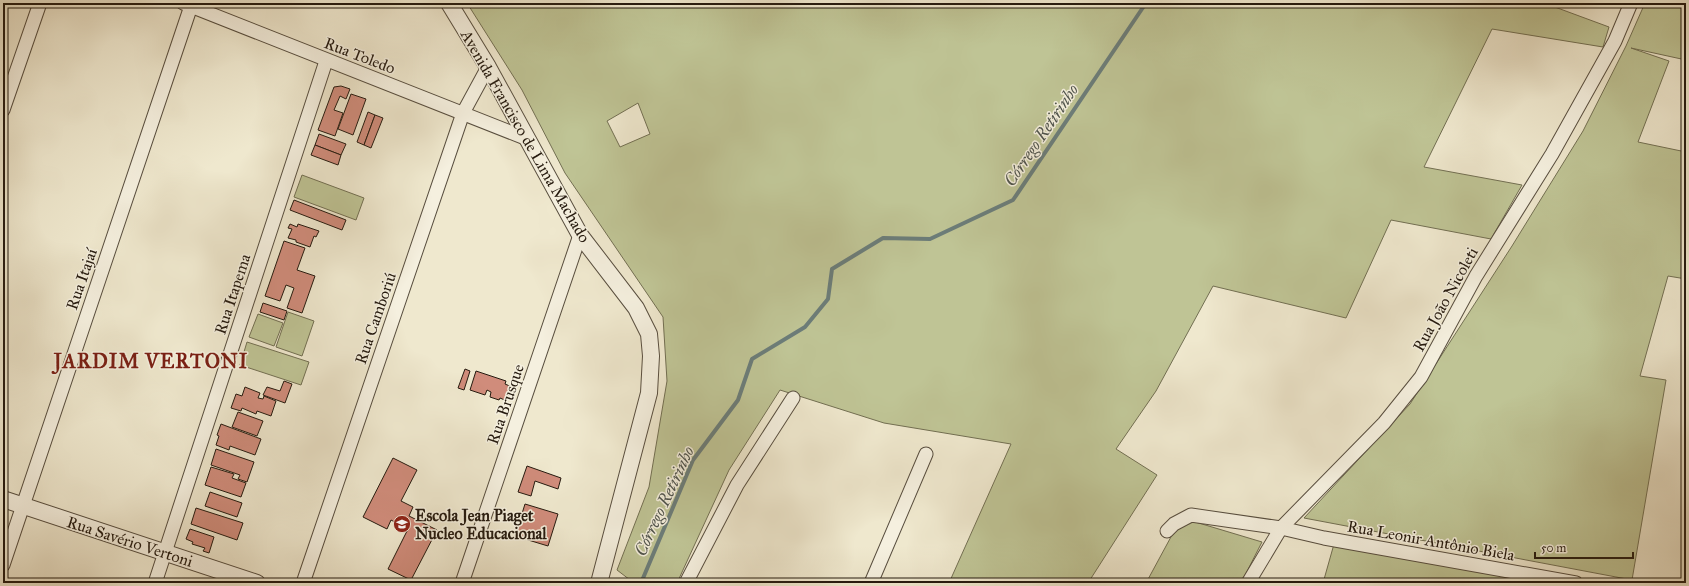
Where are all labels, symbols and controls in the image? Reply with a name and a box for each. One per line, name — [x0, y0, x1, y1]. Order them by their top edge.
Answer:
street label: Avenida Francisco de Lima Machado — [456, 26, 594, 246]
street label: Rua Toledo — [322, 33, 398, 78]
water label: Córrego Retirinho — [1000, 80, 1084, 190]
street label: Rua João Nicoleti — [1409, 243, 1483, 355]
street label: Rua Itajaí — [62, 245, 101, 312]
street label: Rua Itapema — [211, 251, 255, 337]
street label: Rua Camboriú — [351, 269, 400, 366]
district label: JARDIM VERTONI — [51, 349, 248, 375]
street label: Rua Brusque — [483, 361, 529, 447]
water label: Córrego Retirinho — [630, 443, 699, 559]
place label: Escola Jean Piaget Nucleo Educacional — [415, 506, 547, 543]
street label: Rua Savério Vertoni — [64, 512, 196, 571]
school or university icon: Escola Jean Piaget Nucleo Educacional — [392, 514, 412, 534]
street label: Rua Leonir Antônio Biela — [1346, 516, 1516, 565]
scale bar — [1535, 534, 1633, 560]
text: 50 m — [1541, 541, 1566, 555]

